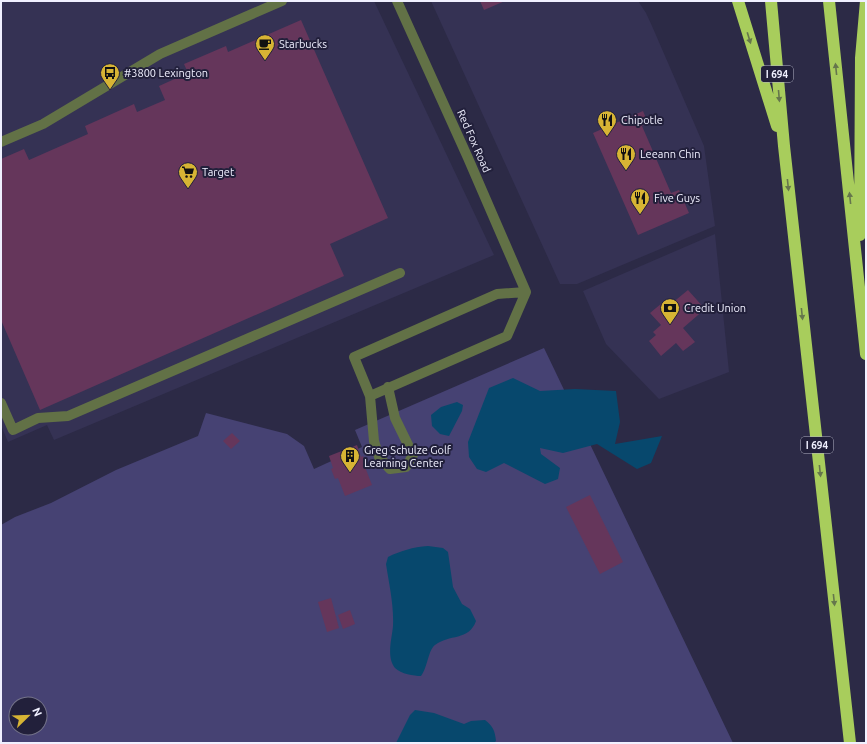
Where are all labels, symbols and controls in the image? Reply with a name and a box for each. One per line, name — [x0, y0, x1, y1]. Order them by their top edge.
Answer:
cafe icon: Starbucks — [254, 33, 276, 61]
one-way arrow — [746, 33, 752, 45]
place label: Starbucks — [279, 38, 327, 50]
bus stop icon: #3800 Lexington — [99, 62, 121, 90]
one-way arrow — [833, 63, 840, 75]
road number: I 694 — [761, 66, 793, 82]
place label: #3800 Lexington — [124, 67, 208, 79]
one-way arrow — [776, 90, 783, 102]
street label: Red Fox Road — [455, 108, 493, 174]
restaurant icon: Chipotle — [596, 109, 618, 137]
place label: Chipotle — [621, 114, 663, 126]
restaurant icon: Leeann Chin — [615, 143, 637, 171]
place label: Leeann Chin — [640, 148, 700, 160]
supermarket icon: Target — [177, 161, 199, 189]
place label: Target — [202, 166, 235, 178]
one-way arrow — [785, 179, 791, 191]
restaurant icon: Five Guys — [629, 187, 651, 215]
place label: Five Guys — [654, 192, 700, 204]
one-way arrow — [847, 192, 853, 204]
bank icon: Credit Union — [659, 297, 681, 325]
place label: Credit Union — [684, 302, 746, 314]
one-way arrow — [799, 308, 805, 320]
road number: I 694 — [801, 437, 833, 453]
place label: Greg Schulze Golf Learning Center — [364, 444, 452, 469]
building icon: Greg Schulze Golf Learning Center — [339, 445, 361, 473]
one-way arrow — [816, 465, 823, 477]
one-way arrow — [831, 594, 837, 607]
north arrow — [8, 696, 48, 736]
text: N — [30, 706, 44, 718]

